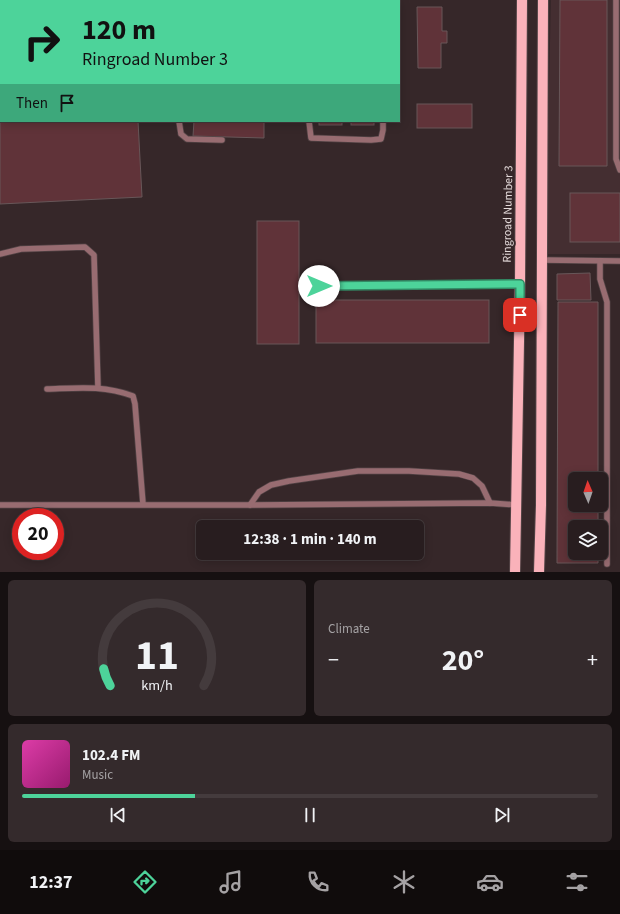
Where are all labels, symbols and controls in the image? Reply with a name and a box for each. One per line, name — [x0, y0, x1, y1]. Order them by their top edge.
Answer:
text: 120 m — [82, 10, 156, 50]
icon: right — [16, 16, 68, 68]
text: Ringroad Number 3 — [82, 47, 228, 72]
icon: arrive — [56, 92, 78, 114]
text: Then — [16, 93, 48, 114]
street label: Ringroad Number 3 — [499, 165, 517, 263]
position arrow — [298, 265, 340, 307]
pin — [503, 298, 537, 332]
icon: arrive — [509, 304, 531, 326]
north arrow — [568, 472, 608, 512]
map controls — [568, 472, 608, 560]
speed limit sign: 20 — [12, 508, 64, 560]
button: layers — [568, 520, 608, 560]
text: 12:38 · 1 min · 140 m — [243, 529, 377, 550]
text: Climate — [328, 620, 370, 638]
text: 11 — [135, 626, 179, 686]
text: 20° — [442, 639, 484, 682]
text: − — [328, 644, 339, 676]
text: + — [587, 644, 598, 676]
text: km/h — [141, 675, 173, 696]
text: 102.4 FM — [82, 745, 140, 766]
text: Music — [82, 766, 113, 784]
icon: previous — [107, 804, 129, 826]
icon: pause — [299, 804, 321, 826]
icon: next — [491, 804, 513, 826]
icon: directions — [131, 868, 159, 896]
icon: music — [217, 868, 245, 896]
icon: phone — [304, 868, 332, 896]
icon: climate — [390, 868, 418, 896]
icon: car — [476, 868, 504, 896]
icon: filters — [563, 868, 591, 896]
text: 12:37 — [29, 870, 73, 895]

